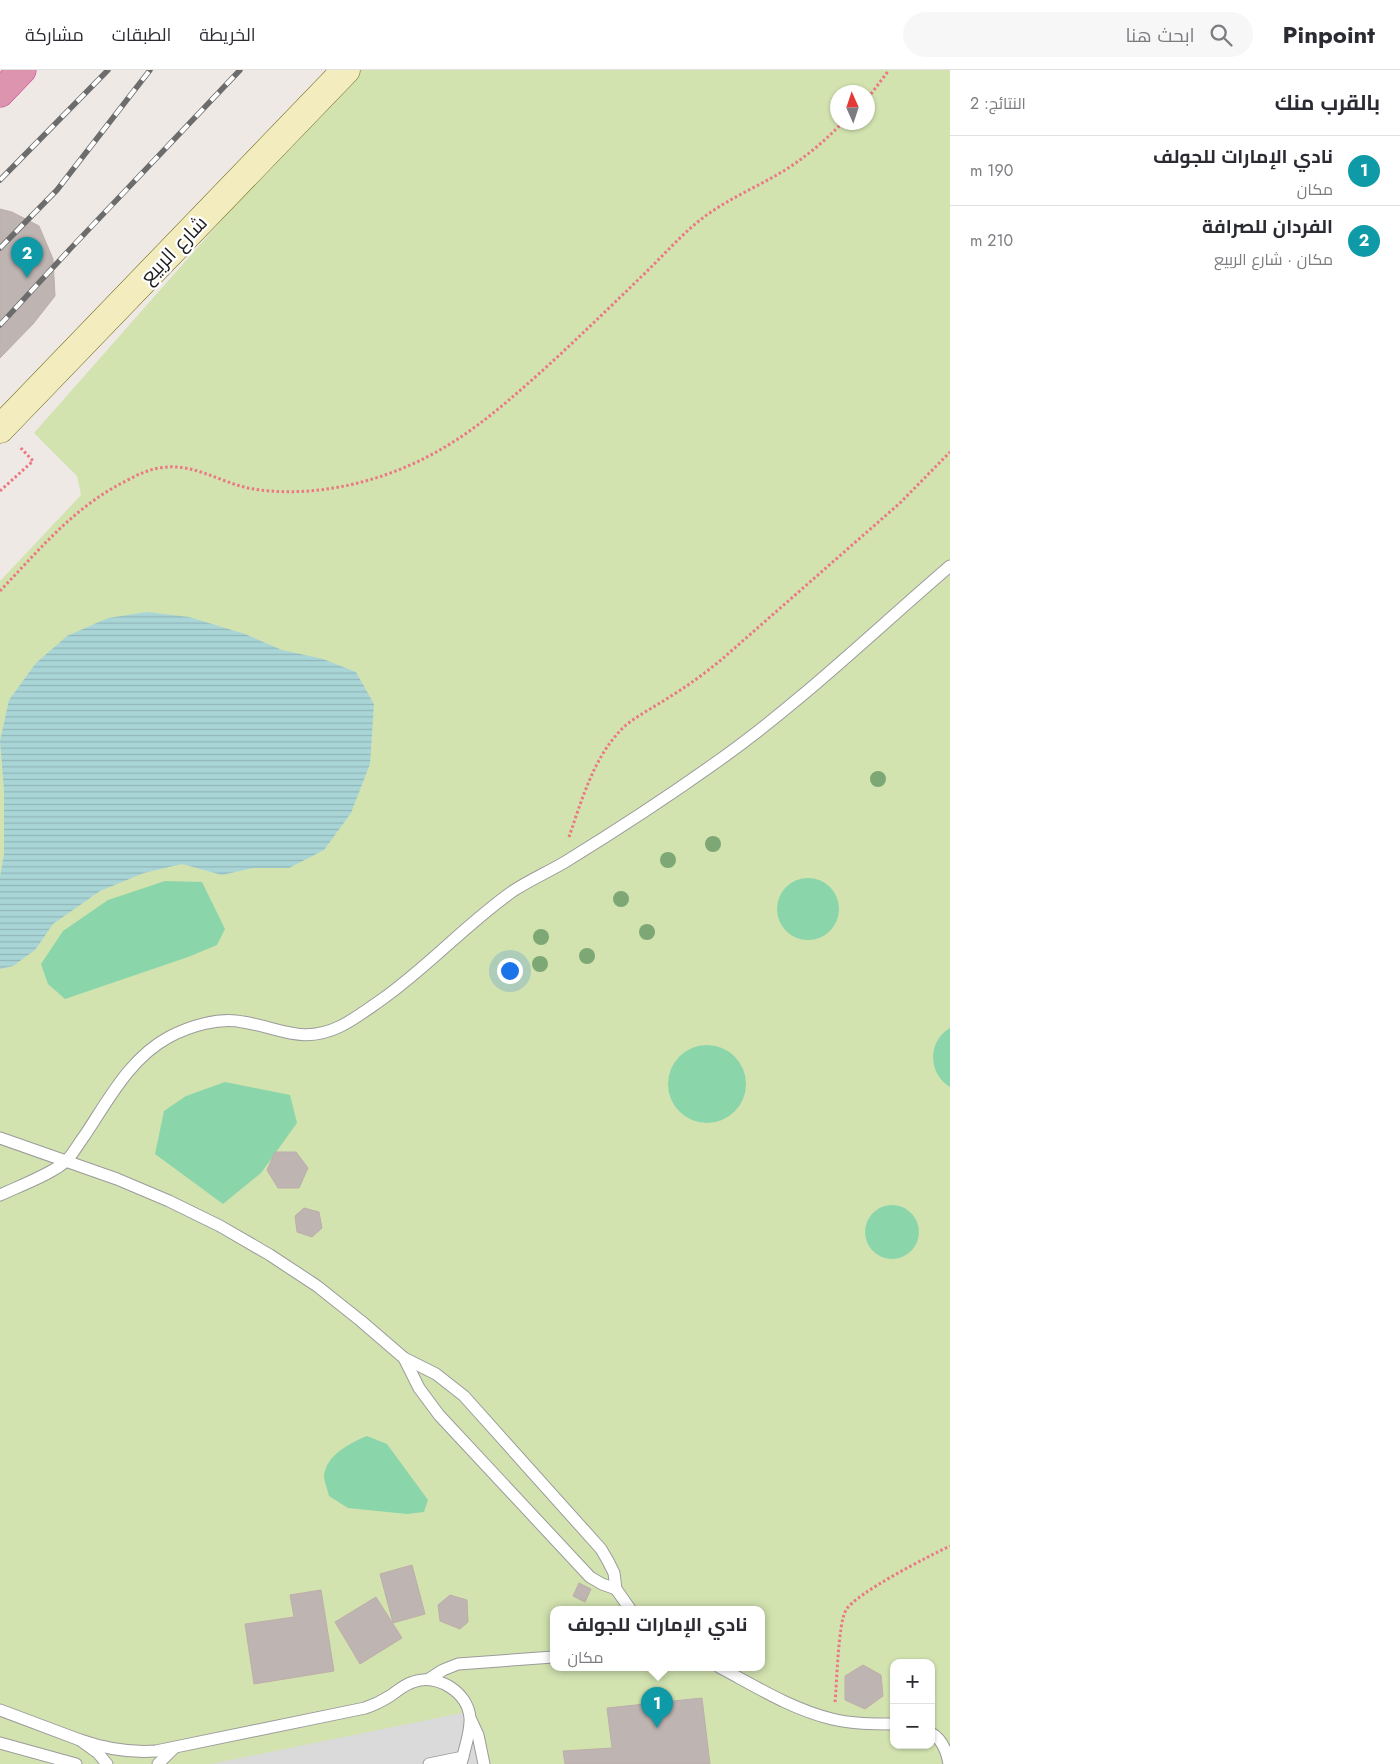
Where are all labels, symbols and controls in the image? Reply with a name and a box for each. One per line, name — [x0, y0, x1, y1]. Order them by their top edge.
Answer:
search box — [903, 12, 1253, 57]
text: Pinpoint — [1283, 17, 1375, 52]
icon: search — [1207, 21, 1235, 49]
text: مشاركة — [25, 22, 84, 48]
text: الطبقات — [112, 22, 171, 48]
text: الخريطة — [199, 22, 256, 48]
text: ابحث هنا — [1125, 22, 1195, 49]
north arrow — [830, 85, 875, 130]
text: بالقرب منك — [1275, 88, 1380, 118]
text: النتائج: 2 — [970, 92, 1026, 115]
text: نادي الإمارات للجولف — [1153, 143, 1333, 170]
text: 190 m — [970, 159, 1013, 182]
text: 1 — [1360, 159, 1368, 182]
text: مكان — [1297, 178, 1333, 201]
street label: شارع الربيع — [134, 209, 214, 291]
text: الفردان للصرافة — [1202, 213, 1333, 240]
text: 210 m — [970, 229, 1013, 252]
text: 2 — [1359, 229, 1369, 252]
pin: 2 — [11, 237, 43, 278]
text: مكان · شارع الربيع — [1214, 248, 1333, 271]
your location — [497, 958, 523, 984]
popup — [550, 1606, 765, 1671]
text: نادي الإمارات للجولف — [567, 1611, 748, 1638]
text: مكان — [567, 1646, 604, 1669]
map controls — [890, 1659, 935, 1749]
button: + — [890, 1659, 935, 1704]
pin: 1 — [641, 1687, 673, 1728]
button: − — [890, 1704, 935, 1749]

